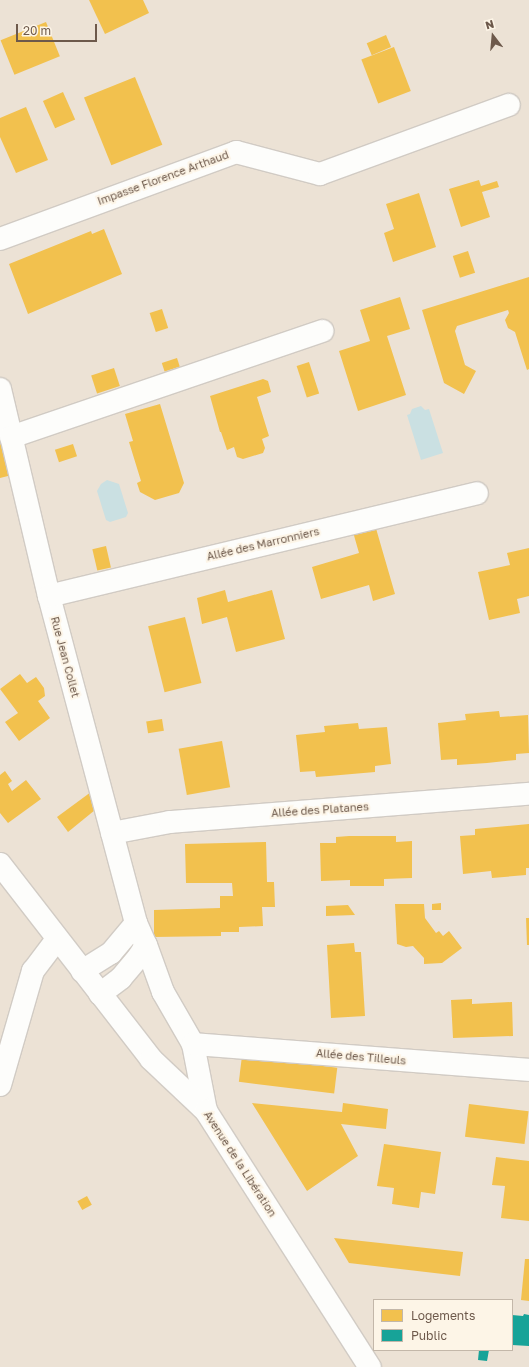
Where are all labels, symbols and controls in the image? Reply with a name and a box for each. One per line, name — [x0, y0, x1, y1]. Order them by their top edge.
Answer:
scale bar — [18, 16, 99, 42]
north arrow — [473, 16, 513, 56]
text: N — [484, 17, 495, 31]
text: 20 m — [23, 23, 51, 38]
street label: Impasse Florence Arthaud — [96, 148, 230, 208]
street label: Allée des Marronniers — [205, 525, 321, 563]
street label: Rue Jean Collet — [48, 615, 82, 699]
street label: Allée des Platanes — [271, 800, 369, 820]
street label: Allée des Tilleuls — [315, 1046, 407, 1068]
street label: Avenue de la Libération — [201, 1109, 279, 1219]
legend — [373, 1299, 513, 1351]
text: Logements — [411, 1308, 475, 1323]
text: Public — [411, 1328, 447, 1343]

